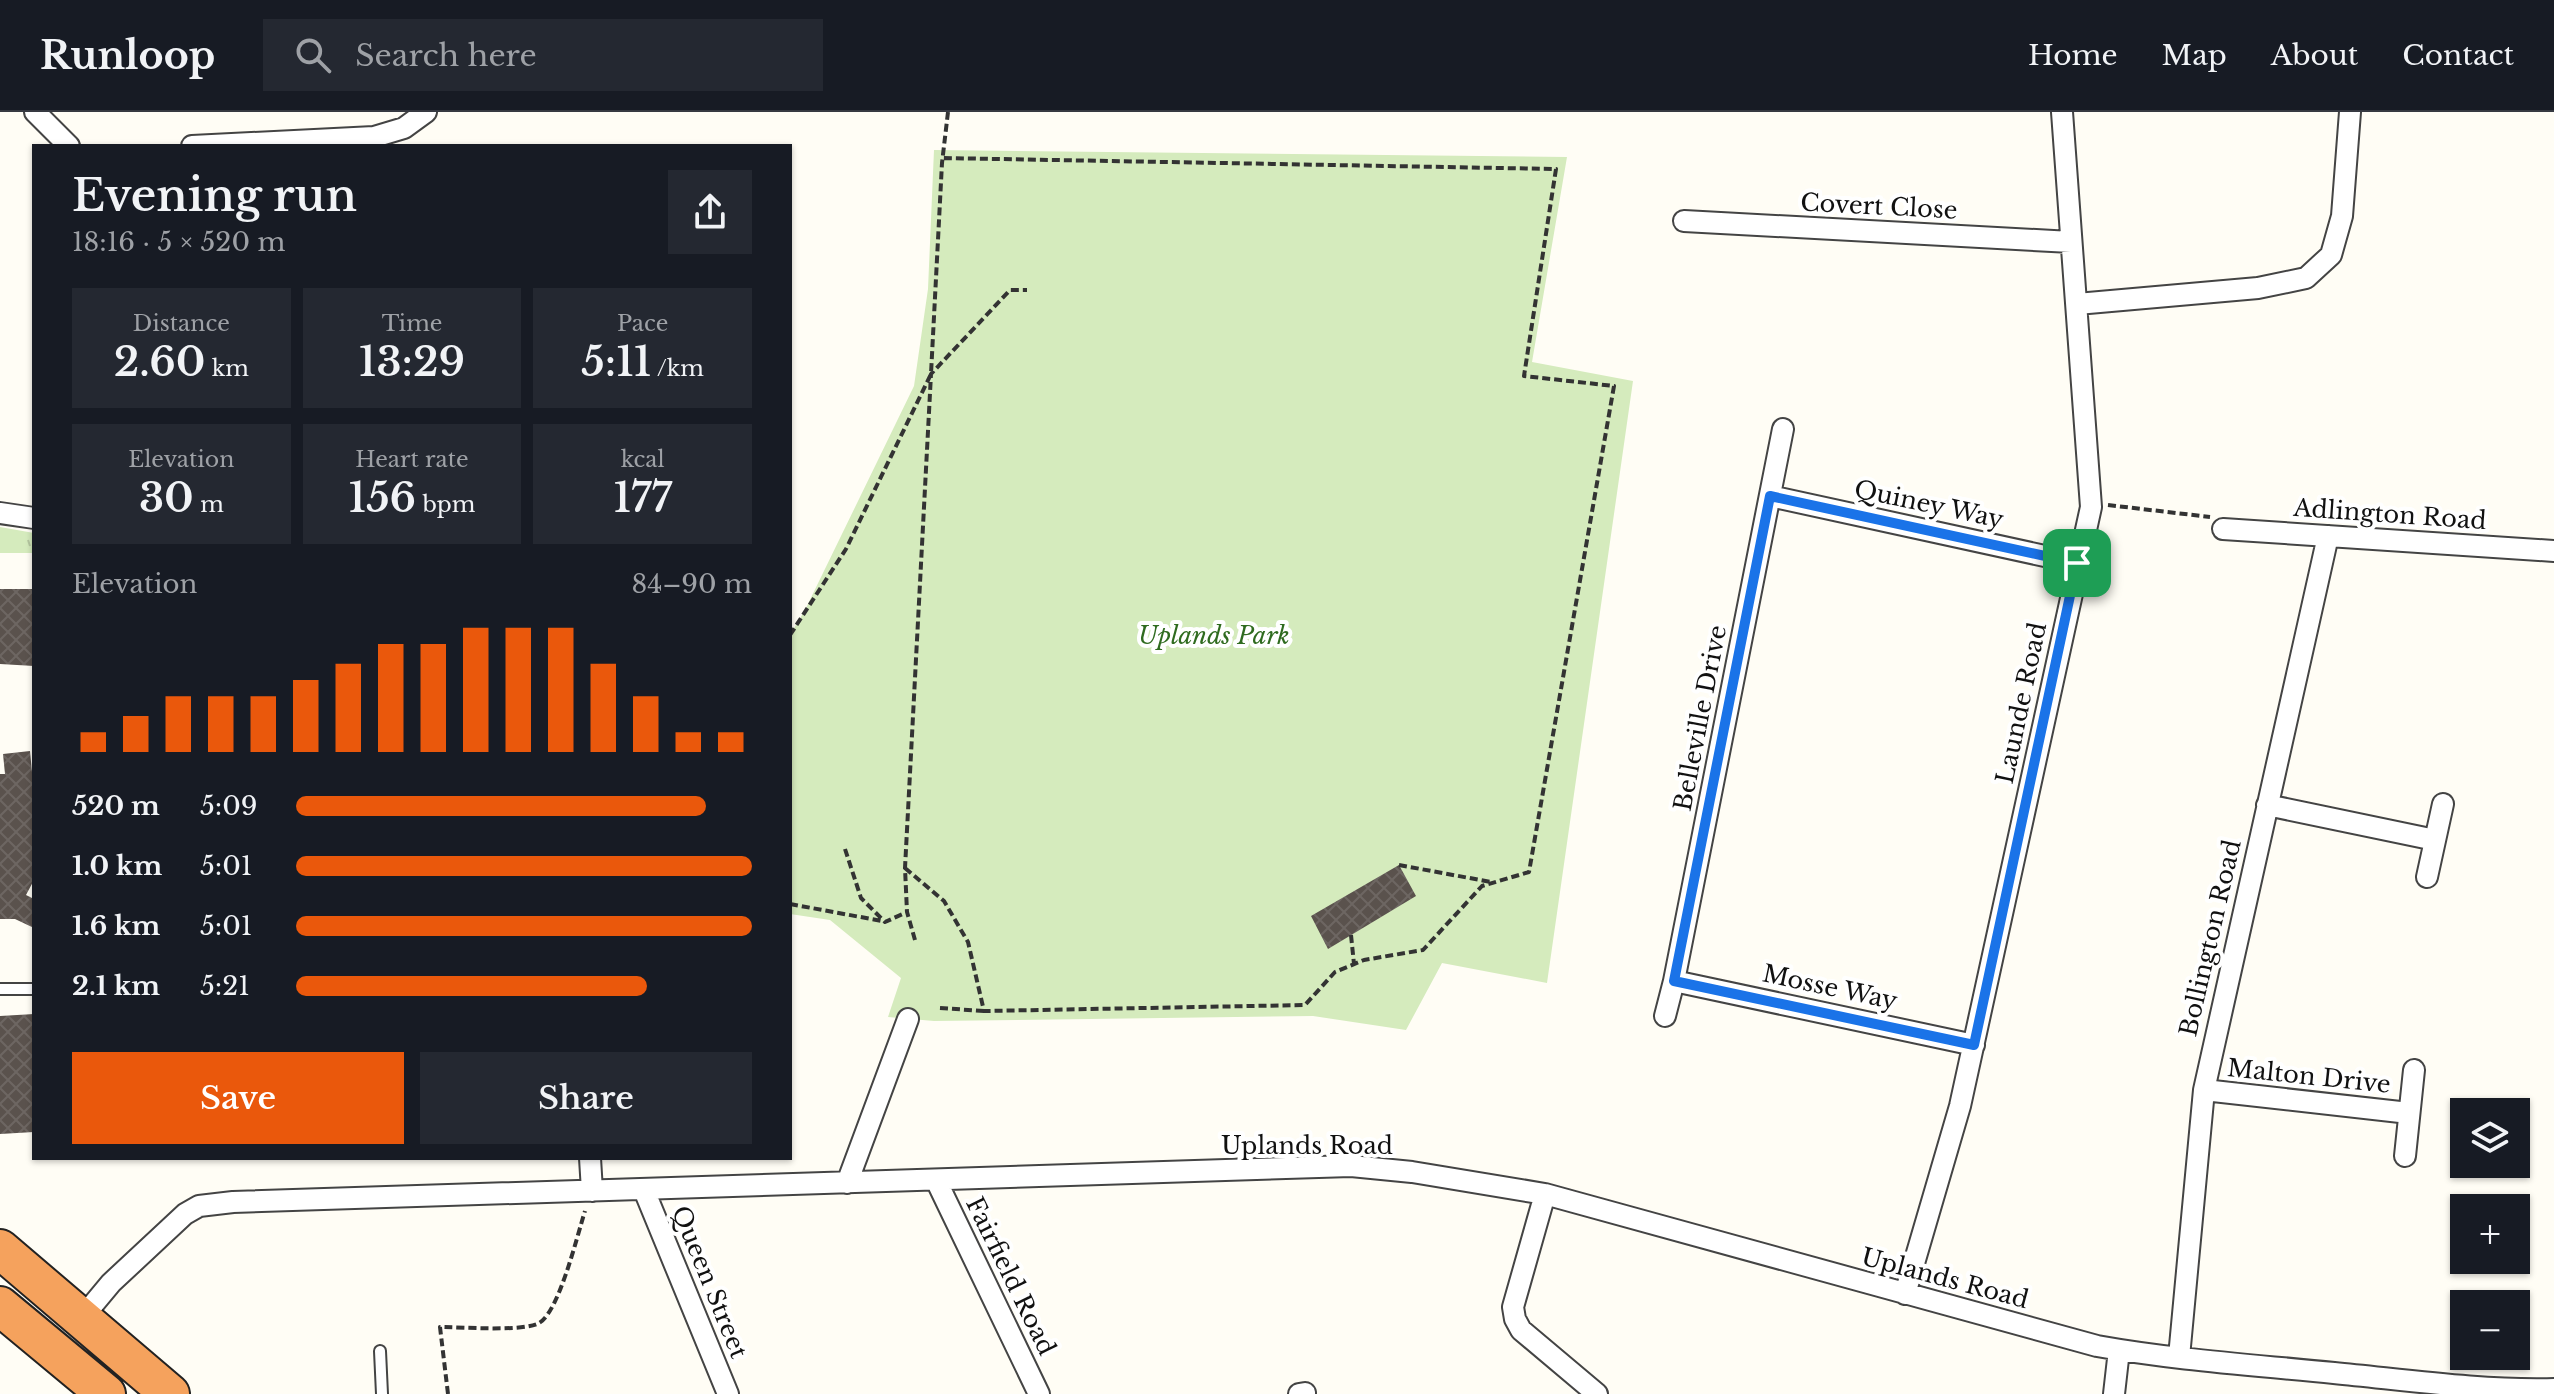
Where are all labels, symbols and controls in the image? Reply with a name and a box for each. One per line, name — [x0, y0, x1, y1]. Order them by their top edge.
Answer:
search box — [263, 19, 823, 91]
text: Runloop — [40, 32, 215, 79]
icon: search — [291, 33, 335, 77]
text: Search here — [355, 37, 537, 74]
text: Home — [2028, 38, 2118, 73]
text: Map — [2162, 38, 2227, 73]
text: About — [2271, 38, 2358, 73]
text: Contact — [2402, 38, 2514, 73]
text: Evening run — [72, 168, 357, 223]
button: share — [668, 170, 752, 254]
street label: Covert Close — [1800, 187, 1958, 225]
text: 18:16 · 5 × 520 m — [72, 226, 285, 258]
text: Distance — [133, 310, 230, 337]
text: Time — [382, 310, 442, 337]
text: Pace — [617, 310, 668, 337]
text: 2.60 — [114, 337, 205, 387]
text: 13:29 — [359, 337, 465, 387]
text: 5:11 — [581, 337, 651, 387]
text: km — [205, 355, 249, 382]
text: /km — [651, 355, 704, 382]
text: Elevation — [128, 446, 234, 473]
text: Heart rate — [355, 446, 469, 473]
text: kcal — [621, 446, 665, 473]
text: 30 — [139, 473, 194, 523]
text: 156 — [349, 473, 416, 523]
text: 177 — [613, 473, 672, 523]
street label: Quiney Way — [1852, 474, 2007, 534]
text: m — [194, 491, 224, 518]
text: bpm — [416, 491, 475, 518]
street label: Adlington Road — [2292, 493, 2487, 535]
pin — [2043, 529, 2111, 597]
icon: arrive — [2055, 541, 2099, 585]
text: Elevation — [72, 568, 198, 600]
text: 84–90 m — [632, 568, 752, 600]
street label: Launde Road — [1990, 620, 2052, 786]
park label: Uplands Park — [1138, 621, 1290, 650]
street label: Belleville Drive — [1668, 623, 1732, 813]
text: 520 m — [72, 790, 160, 822]
text: 5:09 — [200, 790, 257, 822]
street label: Bollington Road — [2173, 837, 2247, 1039]
text: 1.0 km — [72, 850, 162, 882]
text: 5:01 — [200, 850, 252, 882]
text: 1.6 km — [72, 910, 160, 942]
text: 5:01 — [200, 910, 252, 942]
street label: Mosse Way — [1760, 959, 1901, 1016]
text: 2.1 km — [72, 970, 160, 1002]
text: 5:21 — [200, 970, 250, 1002]
button: Save — [72, 1052, 404, 1144]
button: Share — [420, 1052, 752, 1144]
street label: Malton Drive — [2226, 1053, 2392, 1099]
map controls — [2450, 1098, 2530, 1370]
button: layers — [2450, 1098, 2530, 1178]
street label: Uplands Road — [1221, 1131, 1393, 1160]
street label: Fairfield Road — [960, 1192, 1062, 1360]
button: + — [2450, 1194, 2530, 1274]
street label: Queen Street — [666, 1201, 754, 1363]
street label: Uplands Road — [1858, 1242, 2032, 1314]
button: − — [2450, 1290, 2530, 1370]

